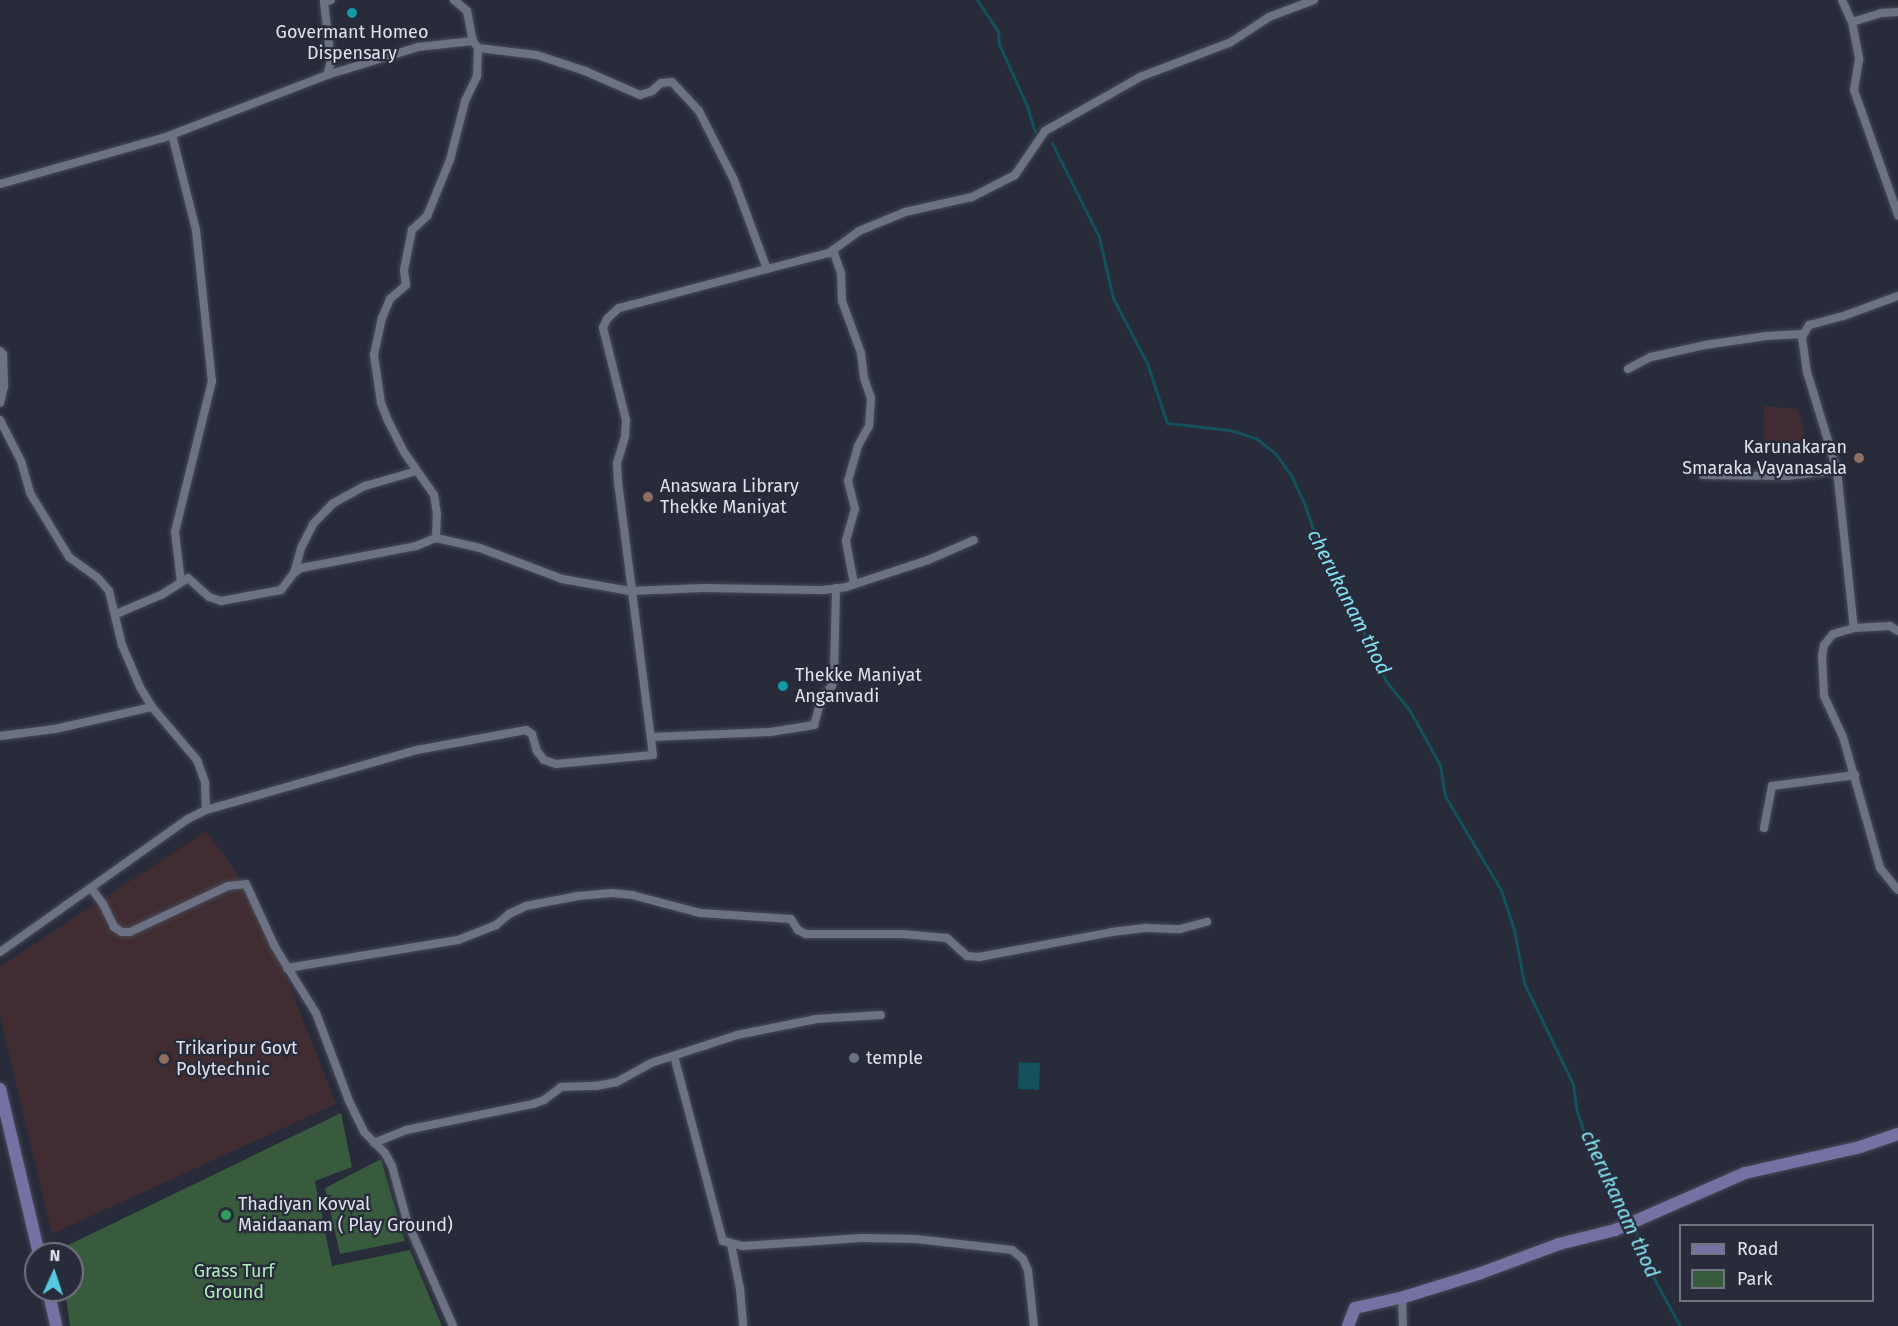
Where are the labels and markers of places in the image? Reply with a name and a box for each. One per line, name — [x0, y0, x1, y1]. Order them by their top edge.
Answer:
marker: Govermant Homeo Dispensary — [345, 6, 359, 20]
place label: Govermant Homeo Dispensary — [276, 22, 428, 64]
place label: Karunakaran Smaraka Vayanasala — [1682, 437, 1847, 480]
marker: Karunakaran Smaraka Vayanasala — [1852, 451, 1866, 465]
place label: Anaswara Library Thekke Maniyat — [660, 476, 799, 518]
marker: Anaswara Library Thekke Maniyat — [641, 490, 655, 504]
place label: Thekke Maniyat Anganvadi — [795, 665, 922, 708]
marker: Thekke Maniyat Anganvadi — [776, 679, 790, 693]
place label: Trikaripur Govt Polytechnic — [176, 1038, 298, 1080]
place label: temple — [866, 1047, 923, 1069]
marker: temple — [847, 1051, 861, 1065]
marker: Trikaripur Govt Polytechnic — [157, 1052, 171, 1066]
place label: Thadiyan Kovval Maidaanam ( Play Ground) — [238, 1194, 453, 1236]
marker: Thadiyan Kovval Maidaanam ( Play Ground) — [219, 1208, 233, 1222]

